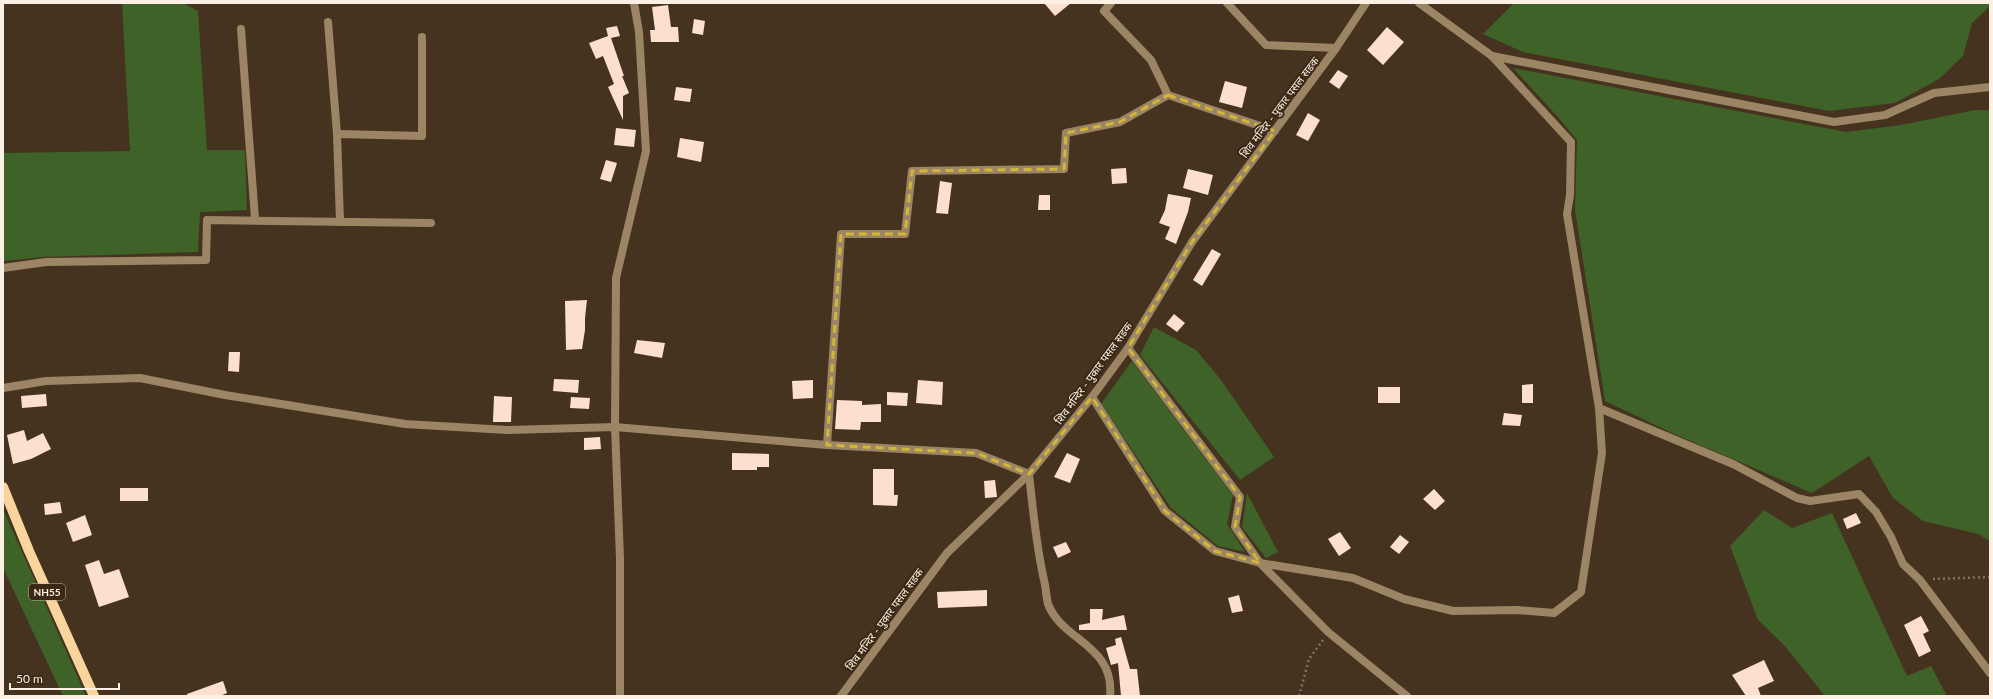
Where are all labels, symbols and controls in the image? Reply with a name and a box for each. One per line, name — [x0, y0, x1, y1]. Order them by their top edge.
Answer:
street label: शिव मन्दिर - पुकार पसल सडक — [1237, 54, 1322, 161]
street label: शिव मन्दिर - पुकार पसल सडक — [1052, 319, 1135, 427]
street label: शिव मन्दिर - पुकार पसल सडक — [843, 565, 926, 673]
road number: NH55 — [29, 584, 65, 600]
scale bar — [10, 665, 119, 691]
text: 50 m — [16, 671, 43, 686]

